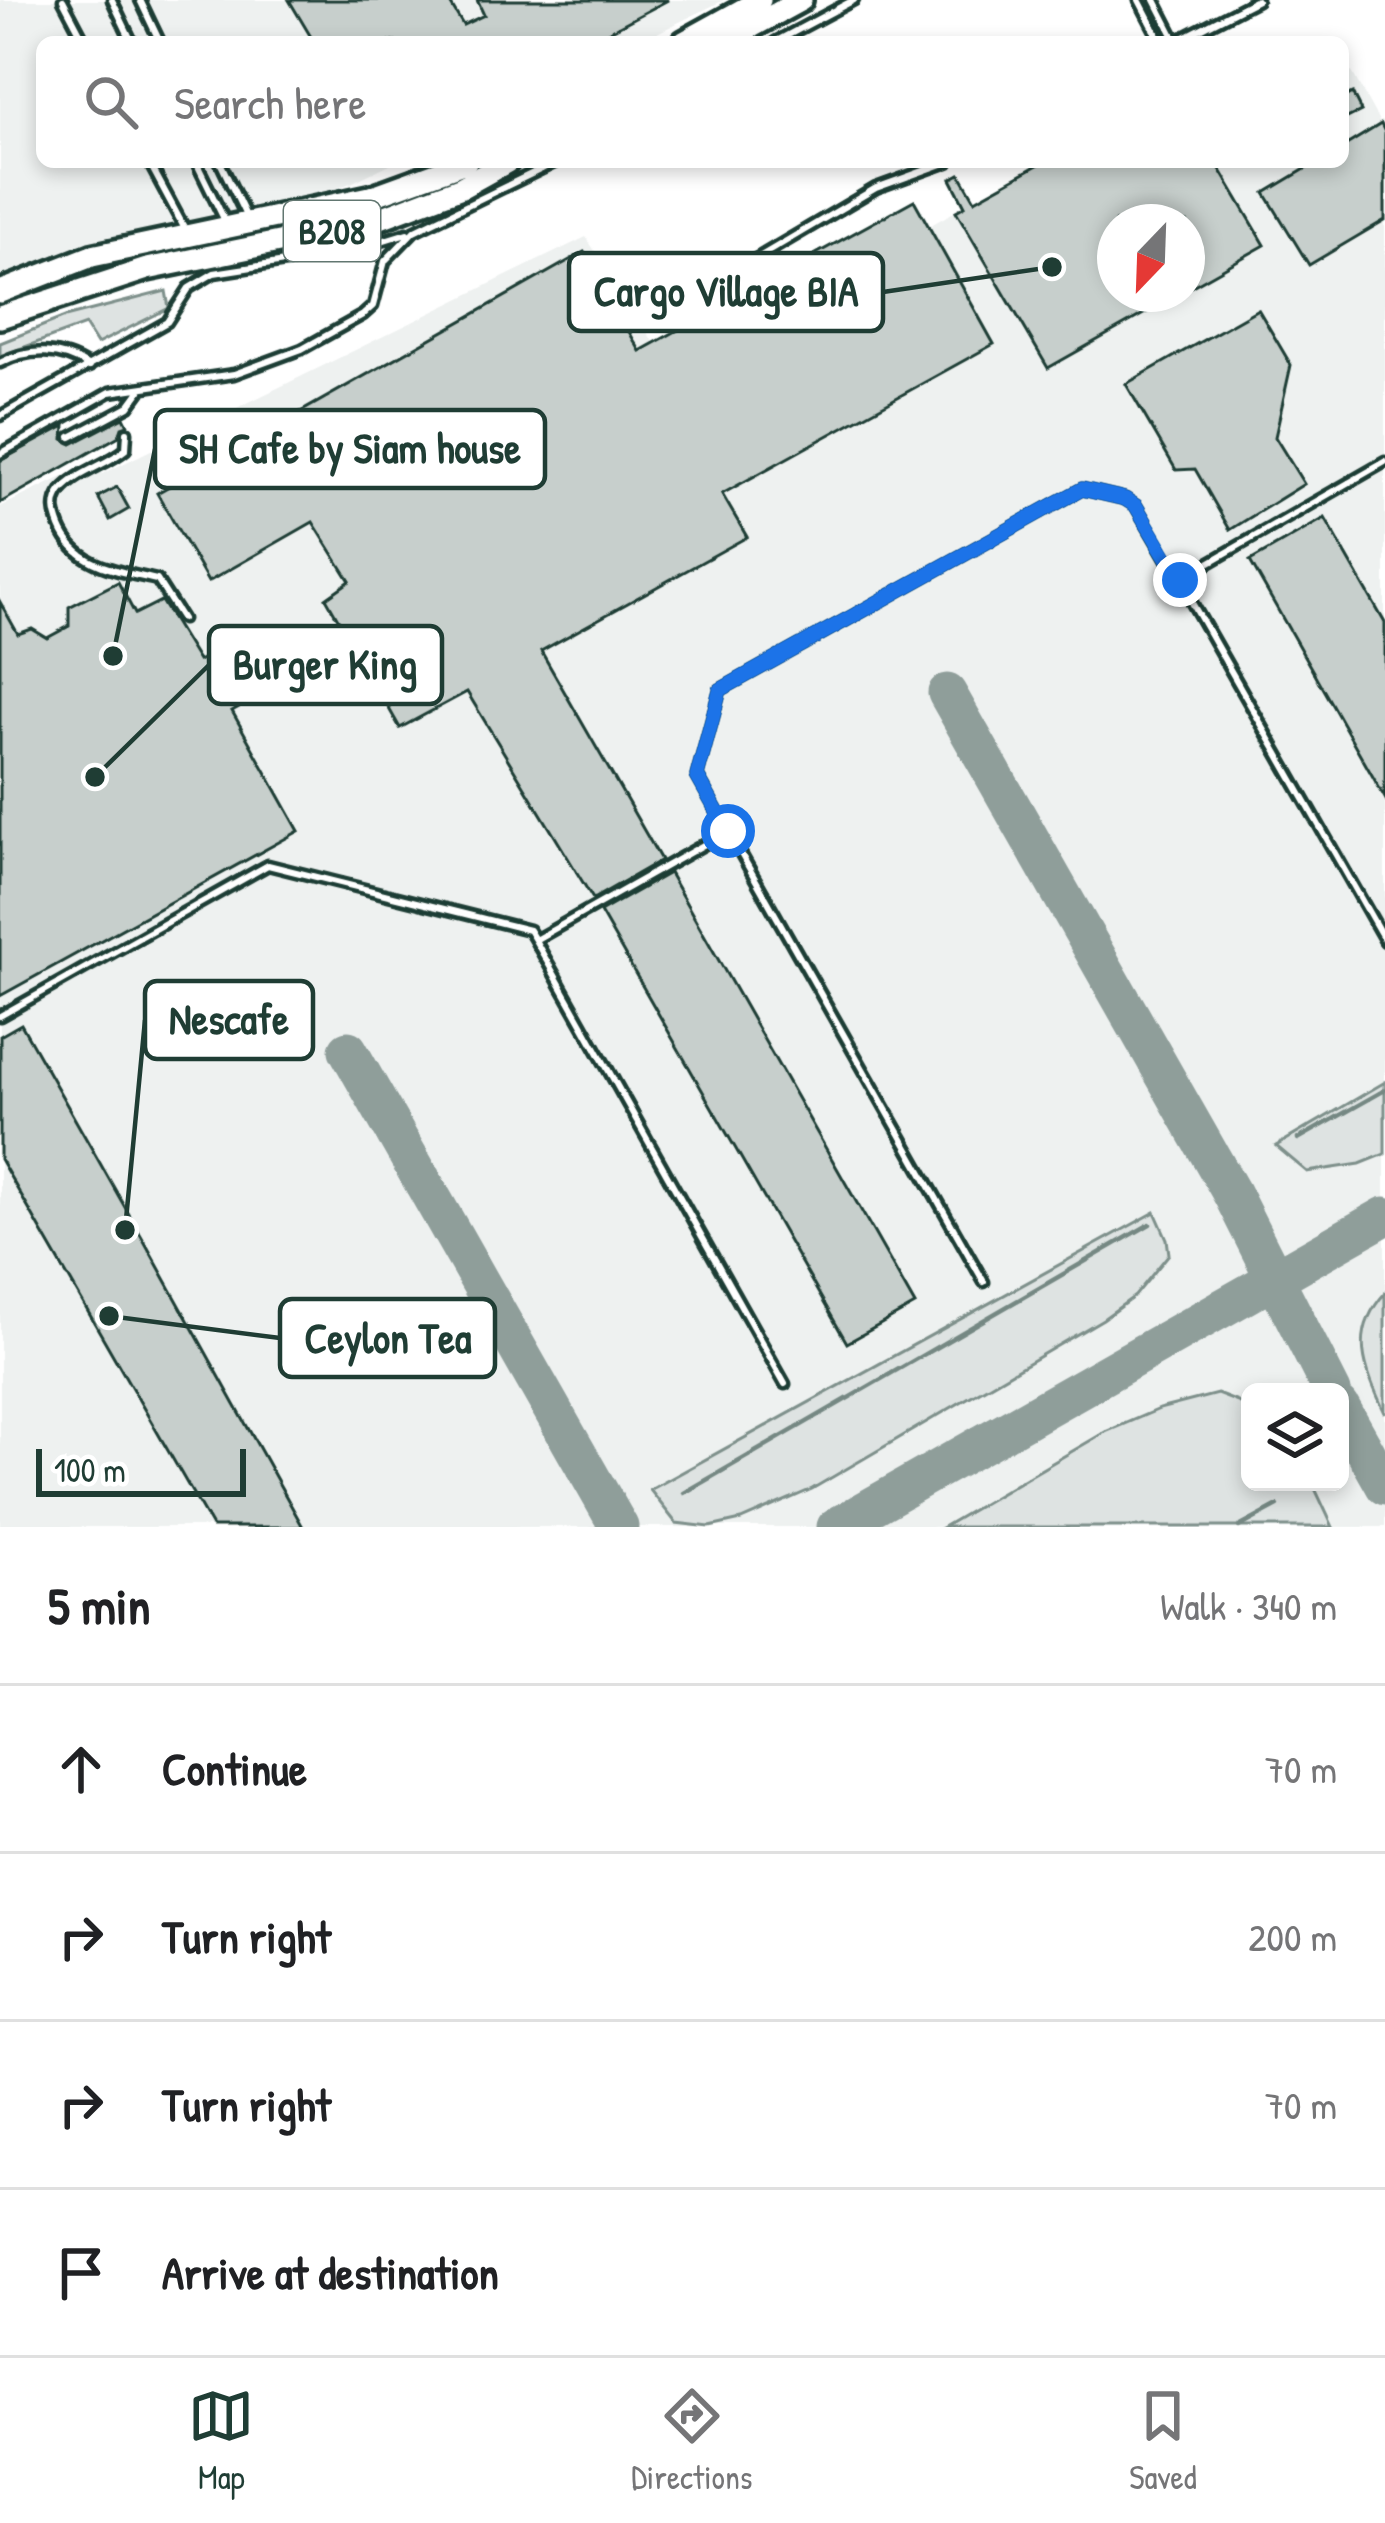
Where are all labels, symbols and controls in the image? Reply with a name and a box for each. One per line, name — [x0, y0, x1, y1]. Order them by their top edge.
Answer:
search box — [36, 36, 1349, 168]
icon: search — [78, 69, 144, 135]
text: Search here — [174, 72, 366, 133]
road number: B208 — [284, 201, 380, 261]
north arrow — [1097, 204, 1205, 312]
callout: Cargo Village BIA — [569, 253, 883, 331]
text: Cargo Village BIA — [593, 262, 859, 320]
callout: SH Cafe by Siam house — [155, 410, 545, 488]
text: SH Cafe by Siam house — [179, 419, 521, 477]
route end — [1153, 553, 1207, 607]
callout: Burger King — [209, 626, 442, 704]
text: Burger King — [233, 635, 417, 693]
route start — [701, 804, 755, 858]
callout: Nescafe — [145, 981, 313, 1059]
text: Nescafe — [169, 990, 289, 1047]
callout: Ceylon Tea — [280, 1299, 495, 1377]
text: Ceylon Tea — [304, 1309, 472, 1367]
map controls — [1241, 1383, 1349, 1491]
button: layers — [1241, 1383, 1349, 1491]
scale bar — [36, 1443, 246, 1496]
text: 100 m — [54, 1448, 126, 1492]
text: 5 min — [48, 1571, 150, 1640]
text: Walk · 340 m — [1160, 1579, 1337, 1632]
icon: ahead — [48, 1736, 114, 1802]
text: Continue — [162, 1738, 307, 1799]
text: 70 m — [1265, 1742, 1337, 1795]
icon: right — [48, 1904, 114, 1970]
text: Turn right — [162, 1906, 331, 1967]
text: 200 m — [1248, 1910, 1337, 1963]
icon: right — [48, 2072, 114, 2138]
text: Turn right — [162, 2074, 331, 2135]
text: 70 m — [1265, 2078, 1337, 2131]
icon: arrive — [48, 2240, 114, 2306]
text: Arrive at destination — [162, 2242, 499, 2303]
tab: Map — [188, 2383, 254, 2499]
tab: Directions — [631, 2383, 753, 2499]
tab: Saved — [1129, 2383, 1197, 2499]

